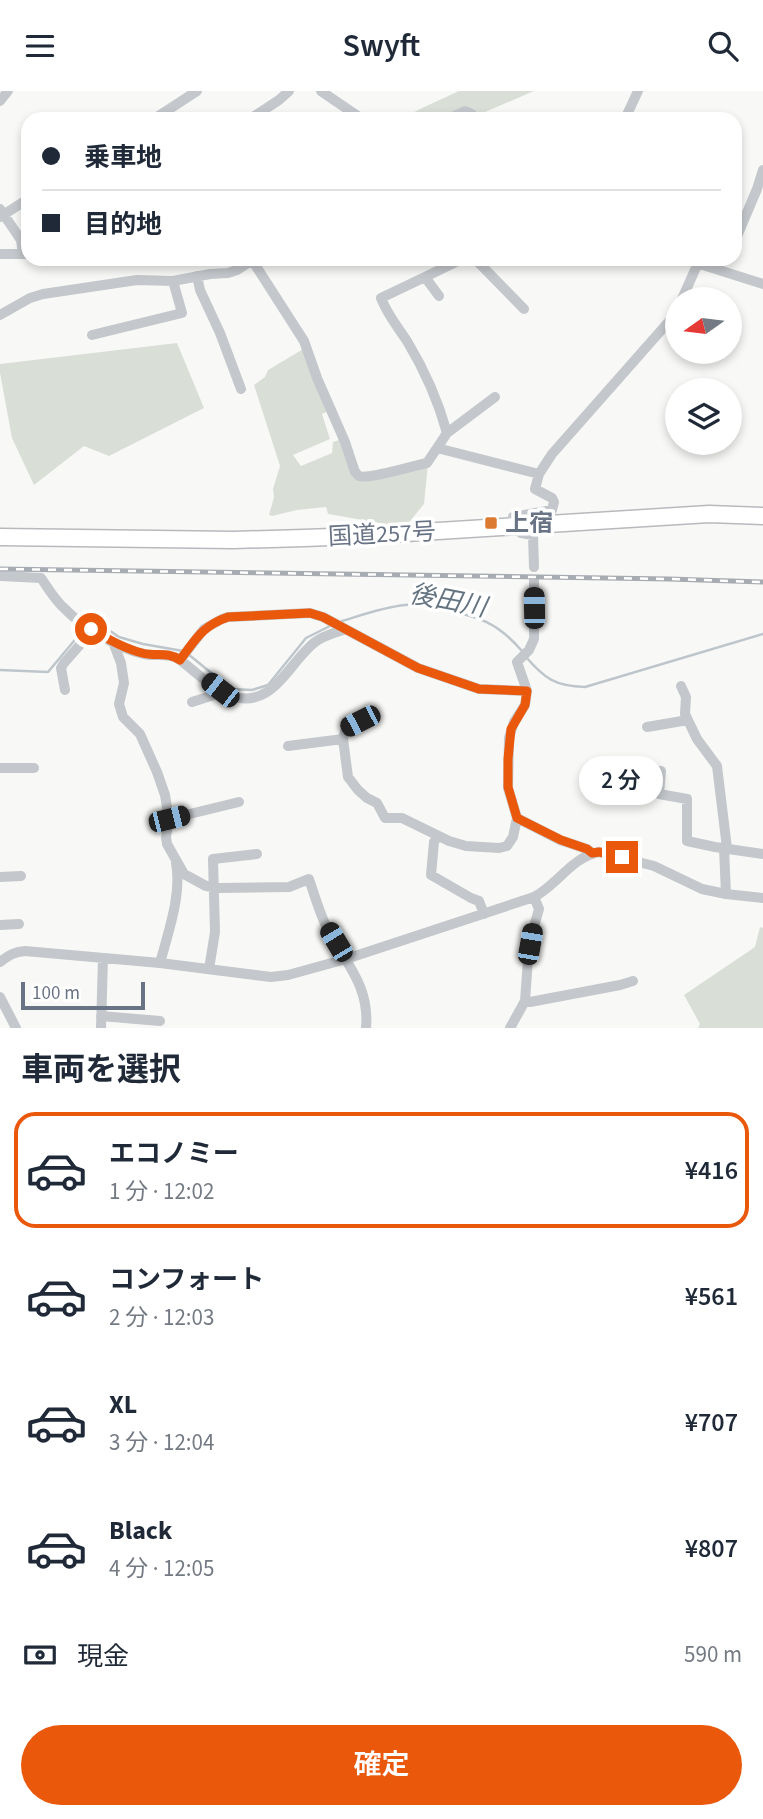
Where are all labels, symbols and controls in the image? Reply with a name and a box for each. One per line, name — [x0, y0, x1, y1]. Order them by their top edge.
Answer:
text: Swyft — [343, 23, 420, 69]
icon: menu — [21, 27, 59, 65]
icon: search — [704, 27, 742, 65]
text: 乗車地 — [84, 139, 162, 176]
text: 目的地 — [84, 206, 162, 243]
north arrow — [665, 287, 742, 364]
map controls — [665, 287, 742, 455]
button: layers — [665, 378, 742, 455]
place label: 上宿 — [505, 506, 553, 541]
street label: 国道257号 — [327, 514, 437, 555]
marker: 上宿 — [483, 515, 499, 531]
water label: 後田川 — [406, 575, 493, 627]
car — [524, 587, 545, 629]
route start — [75, 613, 107, 645]
car — [197, 669, 244, 711]
car — [337, 702, 384, 740]
callout: 2 分 — [580, 755, 664, 805]
text: 2 分 — [601, 764, 641, 797]
car — [147, 804, 192, 834]
route end — [606, 841, 638, 873]
car — [317, 919, 356, 965]
car — [517, 921, 544, 967]
scale bar — [21, 979, 145, 1011]
text: 100 m — [32, 980, 80, 1007]
text: 車両を選択 — [21, 1047, 181, 1093]
text: エコノミー — [109, 1135, 239, 1172]
icon: car — [25, 1139, 88, 1202]
text: ¥416 — [685, 1152, 738, 1189]
text: 1 分 · 12:02 — [109, 1175, 214, 1208]
text: コンフォート — [109, 1261, 264, 1298]
icon: car — [25, 1265, 88, 1328]
text: ¥561 — [685, 1278, 738, 1315]
text: 2 分 · 12:03 — [109, 1301, 214, 1334]
text: XL — [109, 1386, 137, 1423]
icon: car — [25, 1391, 88, 1454]
text: ¥707 — [685, 1404, 738, 1441]
text: 3 分 · 12:04 — [109, 1426, 214, 1459]
text: Black — [109, 1512, 172, 1549]
icon: car — [25, 1517, 88, 1580]
text: ¥807 — [685, 1530, 738, 1567]
text: 4 分 · 12:05 — [109, 1552, 214, 1585]
icon: cash — [21, 1636, 59, 1674]
text: 現金 — [77, 1638, 129, 1675]
text: 590 m — [684, 1638, 742, 1671]
button: 確定 — [21, 1725, 742, 1805]

